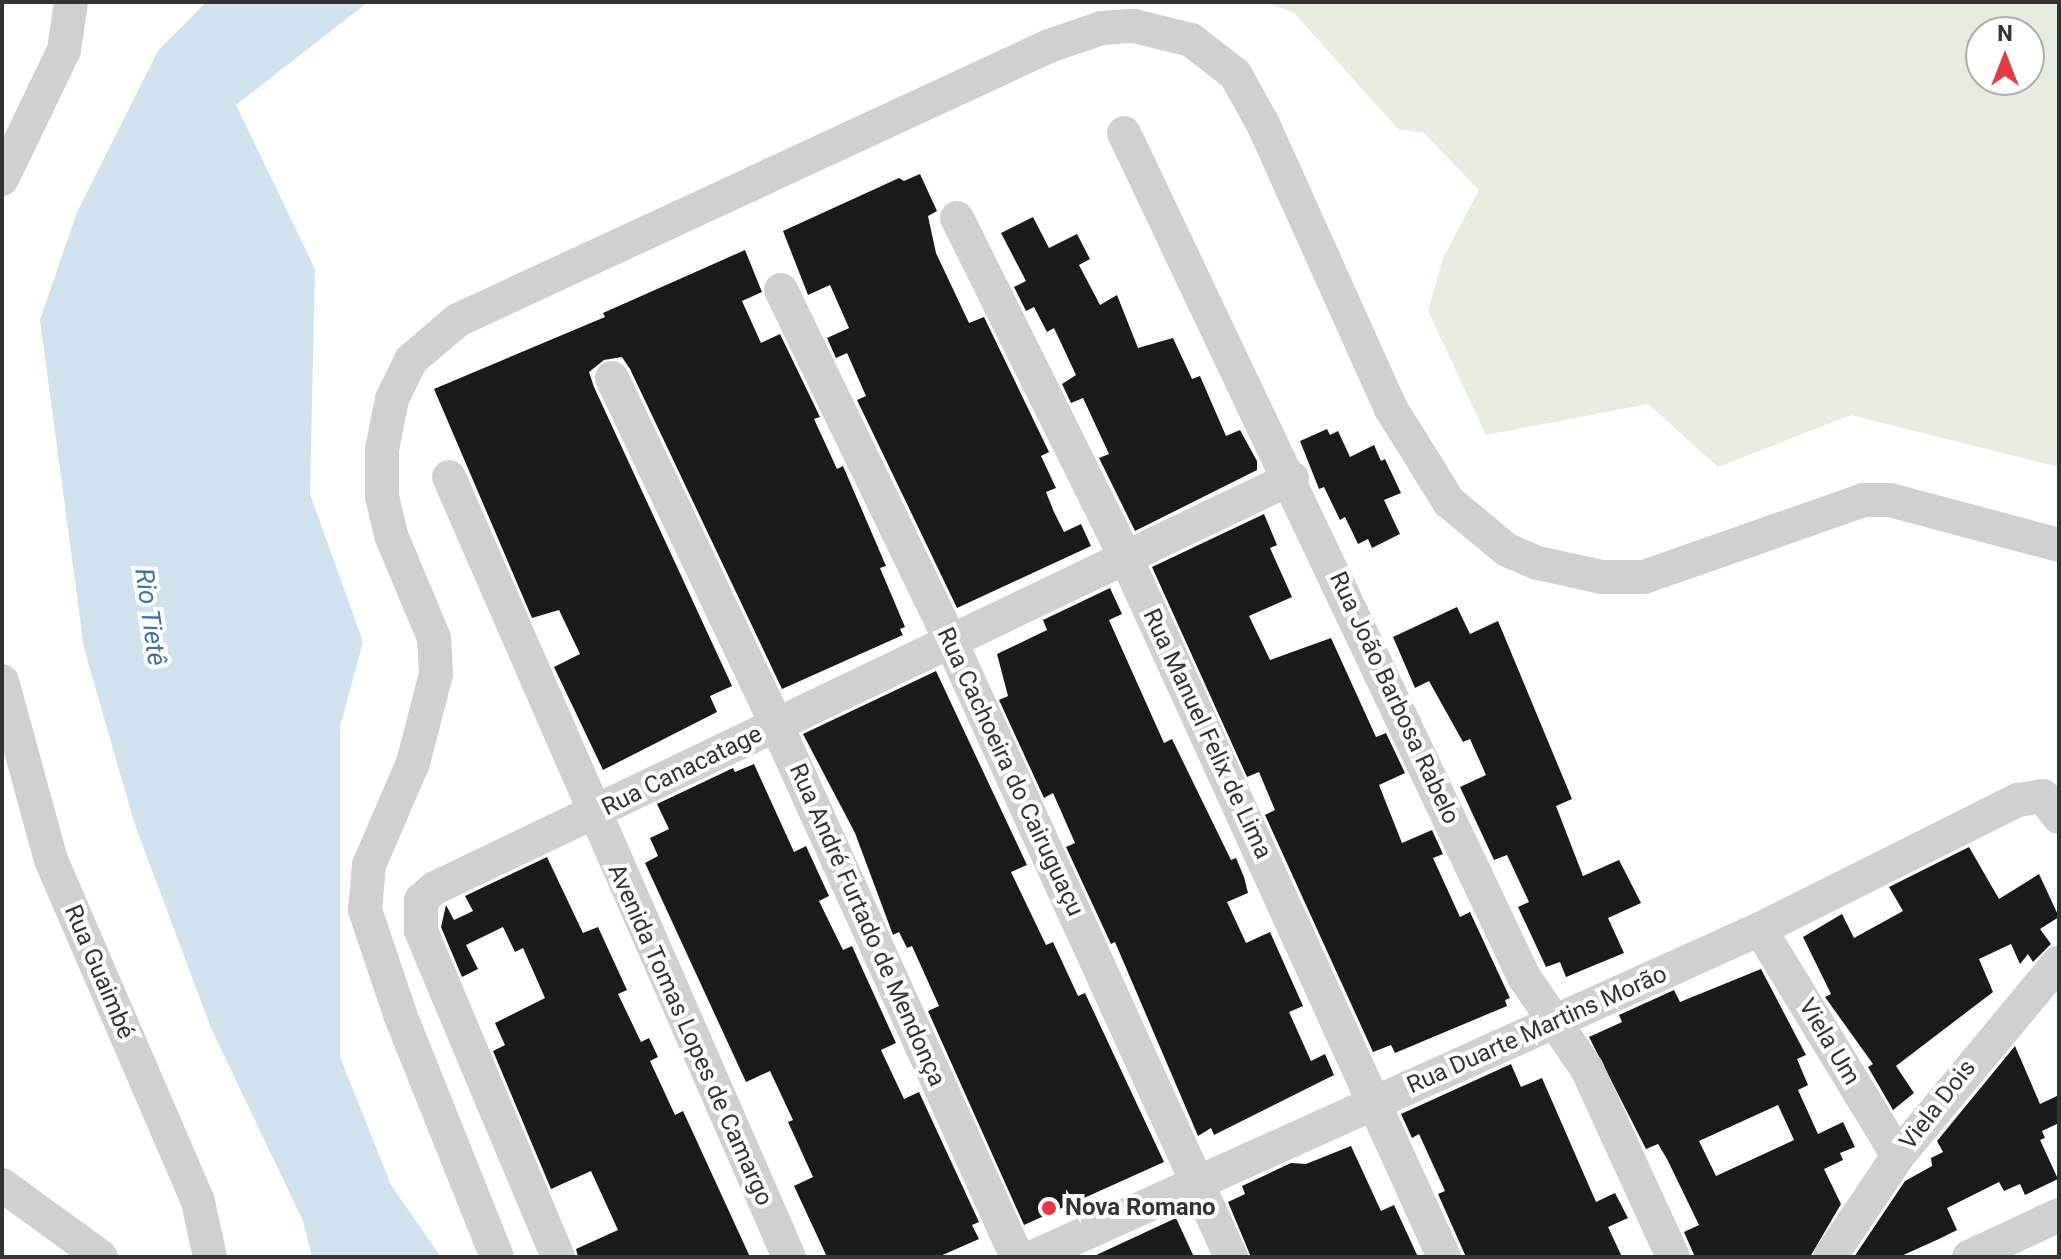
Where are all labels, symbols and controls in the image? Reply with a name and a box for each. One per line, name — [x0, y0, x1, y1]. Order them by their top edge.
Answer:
north arrow — [1965, 16, 2045, 96]
text: N — [1997, 21, 2013, 46]
water label: Rio Tietê — [128, 566, 172, 668]
street label: Rua João Barbosa Rabelo — [1323, 567, 1465, 829]
street label: Rua Manuel Felix de Lima — [1136, 604, 1278, 864]
street label: Rua Cachoeira do Cairuguaçu — [930, 623, 1090, 921]
street label: Rua Canacatage — [597, 720, 767, 822]
street label: Rua André Furtado de Mendonça — [783, 759, 951, 1091]
street label: Avenida Tomas Lopes de Camargo — [601, 859, 779, 1211]
street label: Rua Guaimbé — [58, 901, 140, 1043]
street label: Rua Duarte Martins Morão — [1403, 960, 1671, 1100]
street label: Viela Um — [1792, 994, 1866, 1090]
street label: Viela Dois — [1894, 1054, 1982, 1156]
place label: Nova Romano — [1065, 1194, 1216, 1222]
marker: Nova Romano — [1040, 1199, 1058, 1217]

